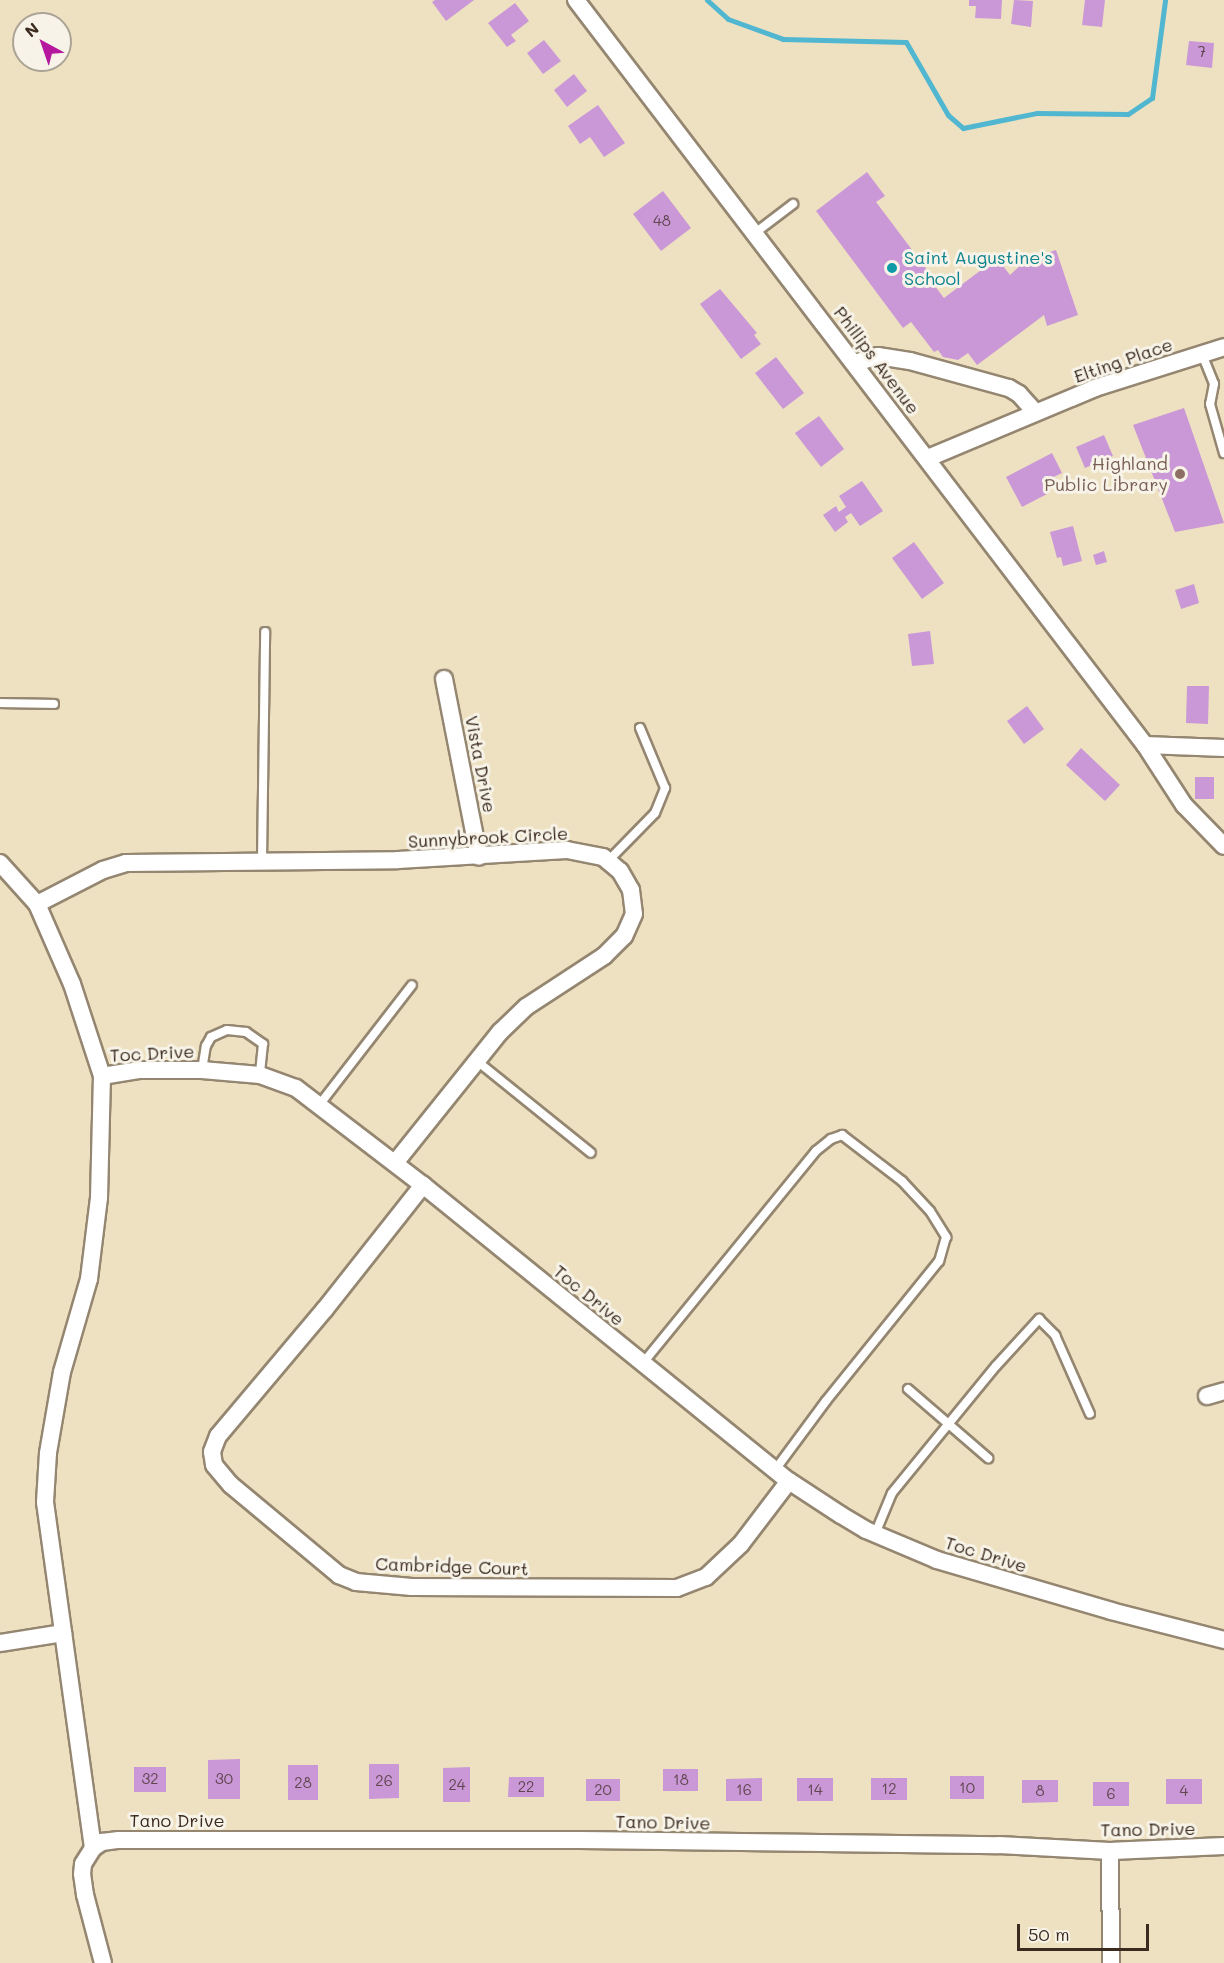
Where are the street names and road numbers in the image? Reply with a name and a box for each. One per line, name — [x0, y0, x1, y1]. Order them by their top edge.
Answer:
street label: Phillips Avenue — [830, 302, 924, 418]
street label: Elting Place — [1071, 333, 1175, 387]
street label: Vista Drive — [461, 714, 501, 814]
street label: Sunnybrook Circle — [407, 822, 569, 852]
street label: Toc Drive — [109, 1040, 195, 1066]
street label: Toc Drive — [549, 1260, 629, 1330]
street label: Toc Drive — [942, 1531, 1030, 1577]
street label: Cambridge Court — [375, 1553, 529, 1579]
street label: Tano Drive — [129, 1809, 225, 1831]
street label: Tano Drive — [615, 1810, 711, 1834]
street label: Tano Drive — [1100, 1817, 1196, 1841]

